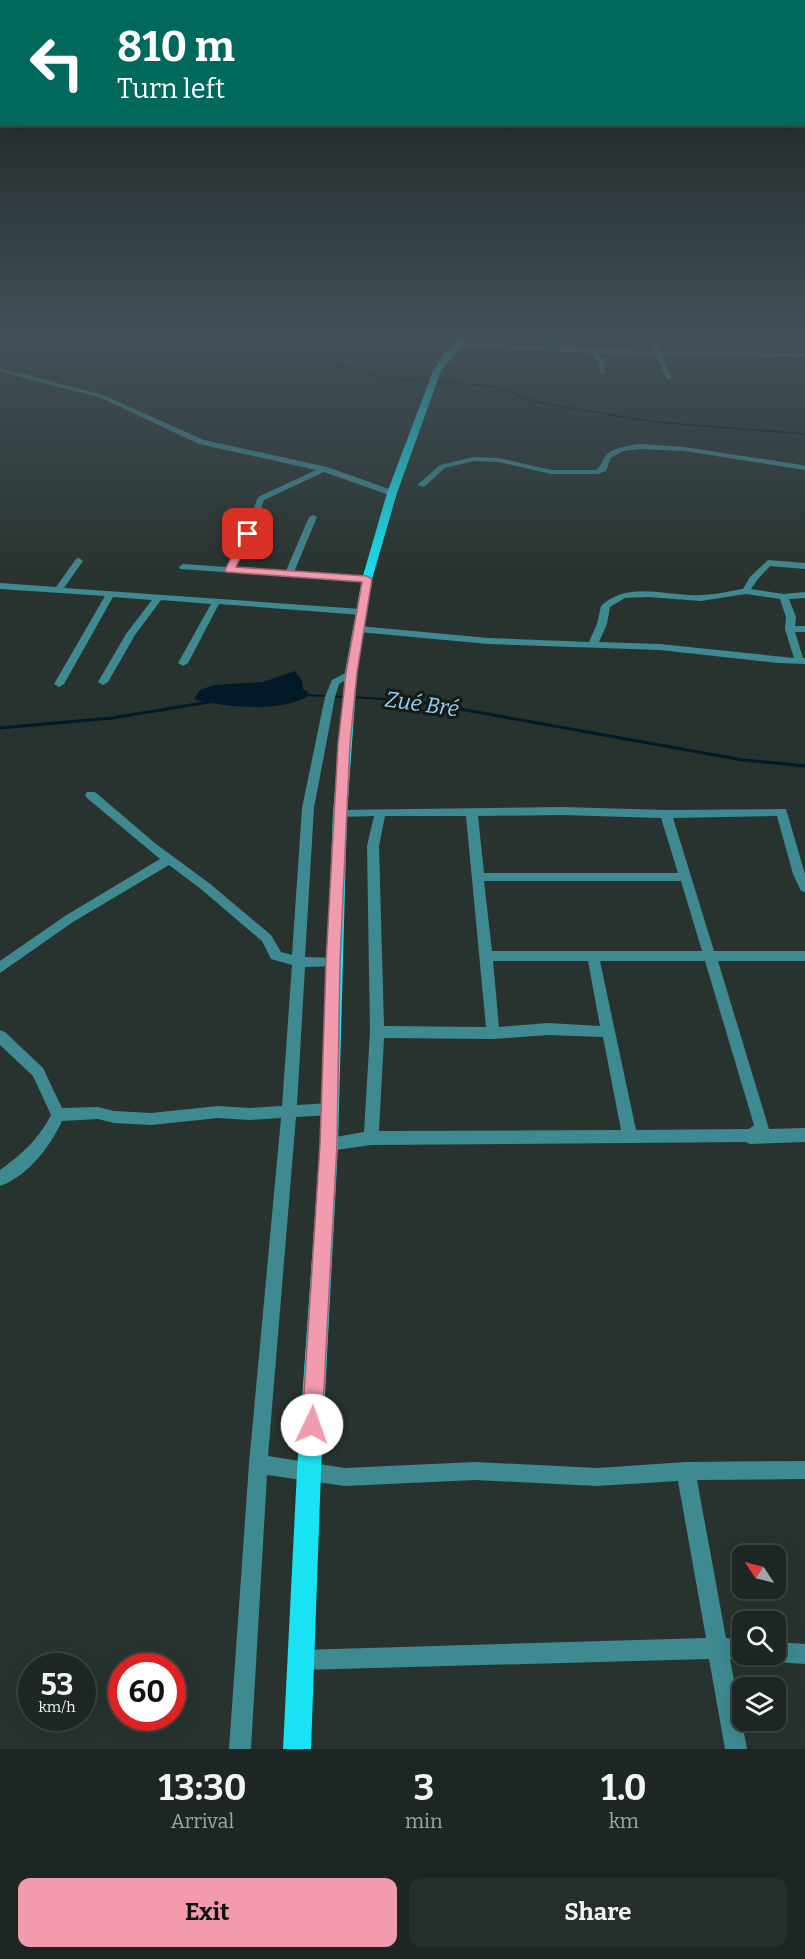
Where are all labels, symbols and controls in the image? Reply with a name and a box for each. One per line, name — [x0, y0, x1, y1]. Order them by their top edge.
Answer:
text: 810 m — [117, 22, 235, 72]
icon: left — [18, 24, 96, 102]
text: Turn left — [117, 73, 225, 105]
pin — [222, 508, 273, 559]
icon: arrive — [231, 517, 264, 550]
water label: Zué Bré — [383, 685, 461, 723]
position arrow — [280, 1393, 344, 1457]
north arrow — [732, 1545, 786, 1599]
map controls — [732, 1545, 786, 1731]
button: search — [732, 1611, 786, 1665]
speed limit sign: 60 — [108, 1653, 186, 1731]
text: 53 — [41, 1667, 73, 1703]
button: layers — [732, 1677, 786, 1731]
text: km/h — [38, 1698, 76, 1716]
text: 13:30 — [158, 1766, 247, 1810]
text: 3 — [414, 1766, 434, 1810]
text: 1.0 — [601, 1766, 647, 1810]
text: Arrival — [171, 1809, 234, 1833]
text: min — [405, 1809, 443, 1833]
text: km — [609, 1809, 639, 1833]
button: Exit — [18, 1878, 397, 1947]
button: Share — [409, 1878, 787, 1947]

